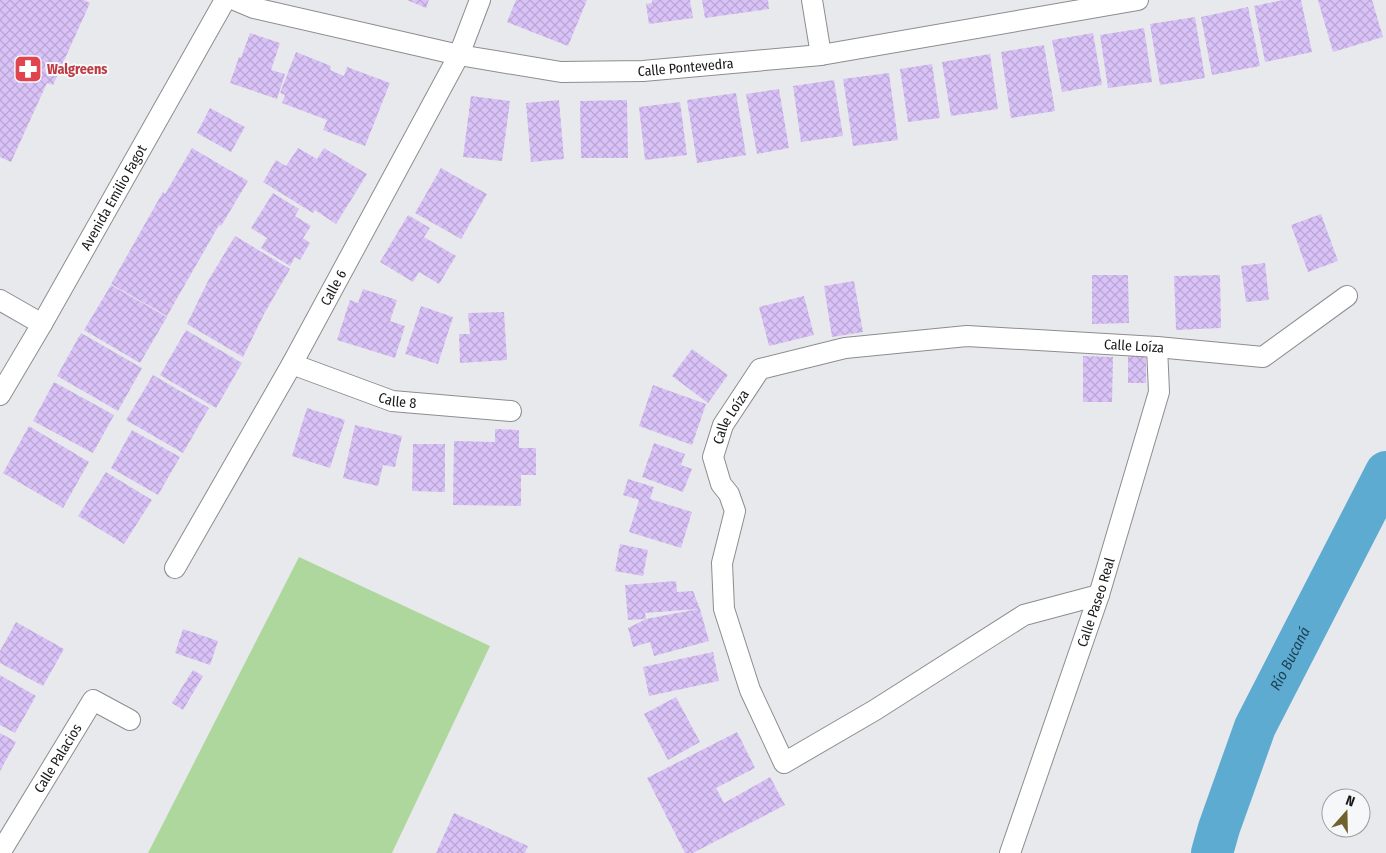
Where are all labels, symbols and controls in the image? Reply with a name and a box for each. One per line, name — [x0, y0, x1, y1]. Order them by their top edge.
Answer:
pharmacy icon: Walgreens — [13, 54, 43, 84]
street label: Calle Pontevedra — [637, 54, 734, 80]
place label: Walgreens — [47, 61, 107, 78]
street label: Avenida Emilio Fagot — [77, 141, 150, 253]
street label: Calle 6 — [317, 267, 350, 308]
street label: Calle Loíza — [1103, 335, 1165, 356]
street label: Calle Loíza — [709, 386, 753, 446]
street label: Calle 8 — [376, 388, 417, 412]
street label: Calle Paseo Real — [1073, 555, 1118, 649]
water label: Río Bucaná — [1266, 624, 1314, 693]
street label: Calle Palacios — [30, 720, 85, 796]
north arrow — [1321, 788, 1371, 838]
text: N — [1343, 792, 1357, 811]

